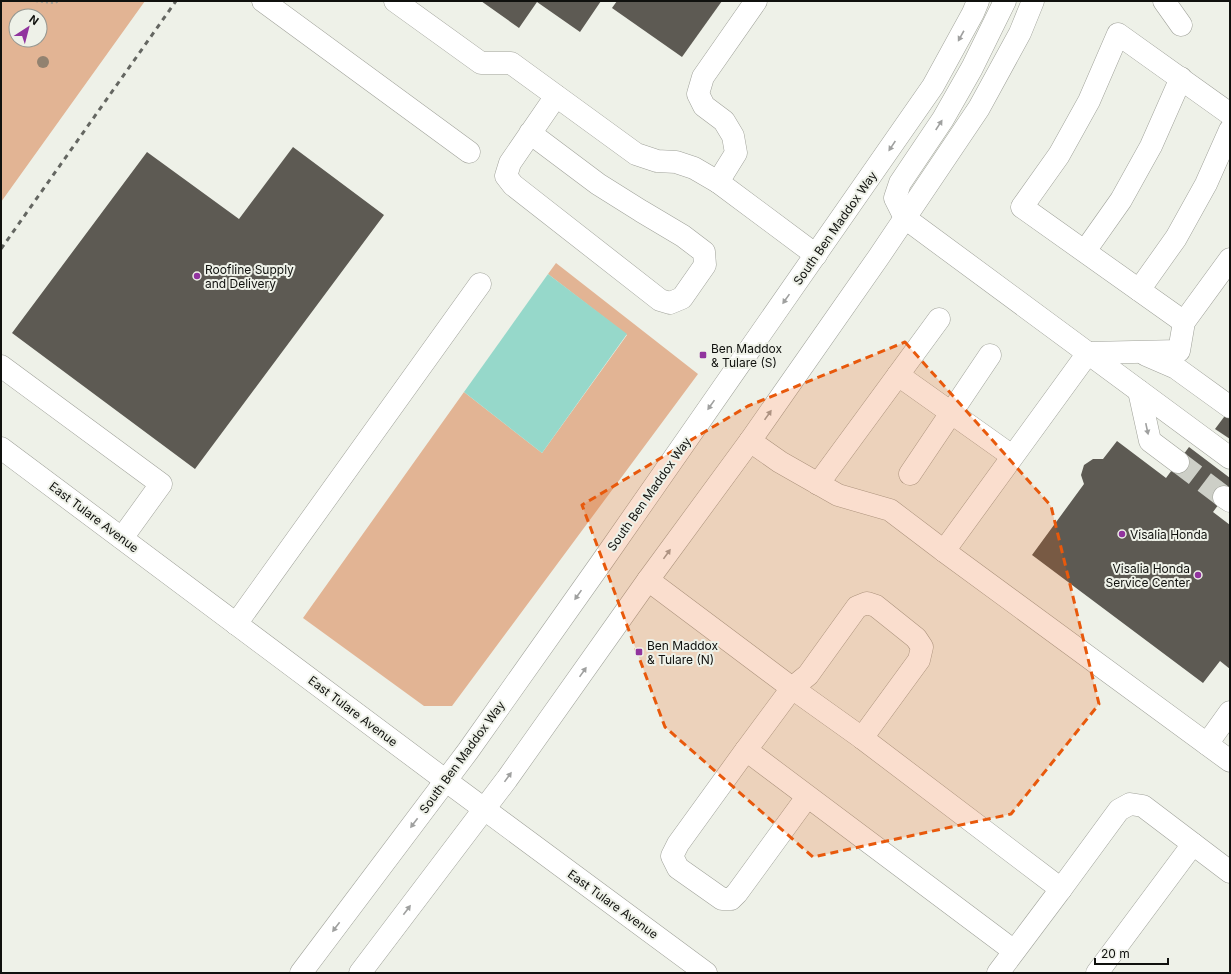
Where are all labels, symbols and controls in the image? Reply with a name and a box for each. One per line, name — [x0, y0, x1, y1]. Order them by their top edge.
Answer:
north arrow — [8, 8, 48, 48]
text: N — [26, 12, 41, 28]
one-way arrow — [957, 30, 964, 42]
one-way arrow — [935, 120, 943, 130]
one-way arrow — [888, 141, 896, 151]
street label: South Ben Maddox Way — [790, 168, 880, 288]
place label: Roofline Supply and Delivery — [205, 262, 294, 291]
marker: Roofline Supply and Delivery — [192, 271, 202, 281]
one-way arrow — [781, 293, 790, 304]
place label: Ben Maddox & Tulare (S) — [711, 341, 783, 370]
marker: Ben Maddox & Tulare (S) — [698, 350, 708, 360]
one-way arrow — [707, 400, 715, 410]
one-way arrow — [764, 410, 772, 421]
one-way arrow — [1145, 423, 1151, 435]
street label: South Ben Maddox Way — [604, 434, 694, 554]
street label: East Tulare Avenue — [46, 479, 142, 555]
place label: Visalia Honda — [1130, 527, 1207, 542]
marker: Visalia Honda — [1117, 529, 1127, 539]
one-way arrow — [663, 549, 671, 560]
place label: Visalia Honda Service Center — [1106, 561, 1190, 590]
marker: Visalia Honda Service Center — [1193, 570, 1203, 580]
one-way arrow — [574, 589, 582, 600]
place label: Ben Maddox & Tulare (N) — [647, 638, 719, 667]
marker: Ben Maddox & Tulare (N) — [634, 647, 644, 657]
one-way arrow — [579, 666, 587, 677]
street label: East Tulare Avenue — [305, 673, 401, 749]
street label: South Ben Maddox Way — [416, 698, 508, 816]
one-way arrow — [503, 772, 512, 783]
one-way arrow — [409, 817, 418, 828]
street label: East Tulare Avenue — [565, 866, 661, 942]
one-way arrow — [403, 905, 411, 916]
one-way arrow — [332, 922, 340, 932]
scale bar — [1095, 940, 1168, 966]
text: 20 m — [1101, 946, 1130, 961]

